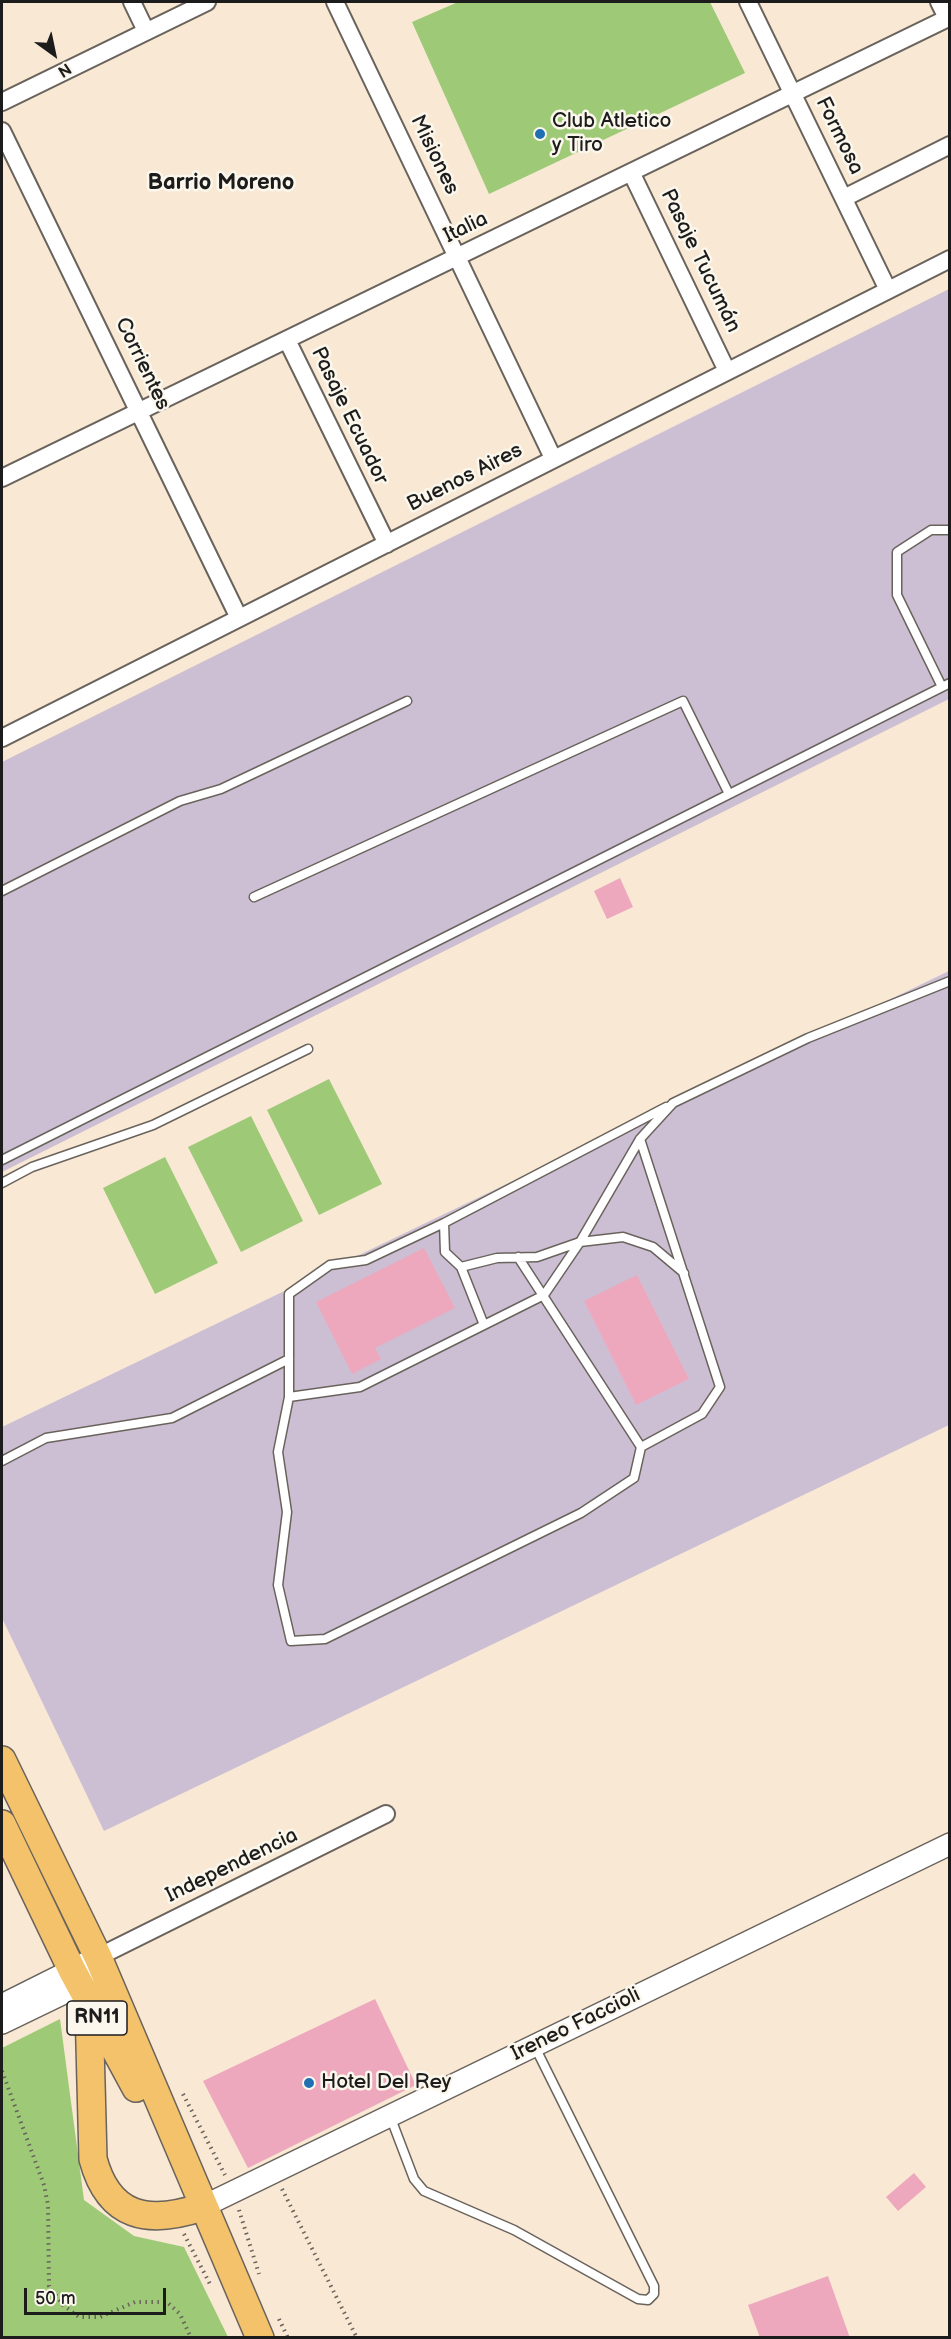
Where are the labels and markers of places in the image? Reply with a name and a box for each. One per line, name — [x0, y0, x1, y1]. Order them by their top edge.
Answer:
place label: Club Atletico y Tiro — [552, 109, 672, 159]
marker: Club Atletico y Tiro — [533, 127, 547, 141]
place label: Hotel Del Rey — [321, 2070, 451, 2096]
marker: Hotel Del Rey — [302, 2076, 316, 2090]

